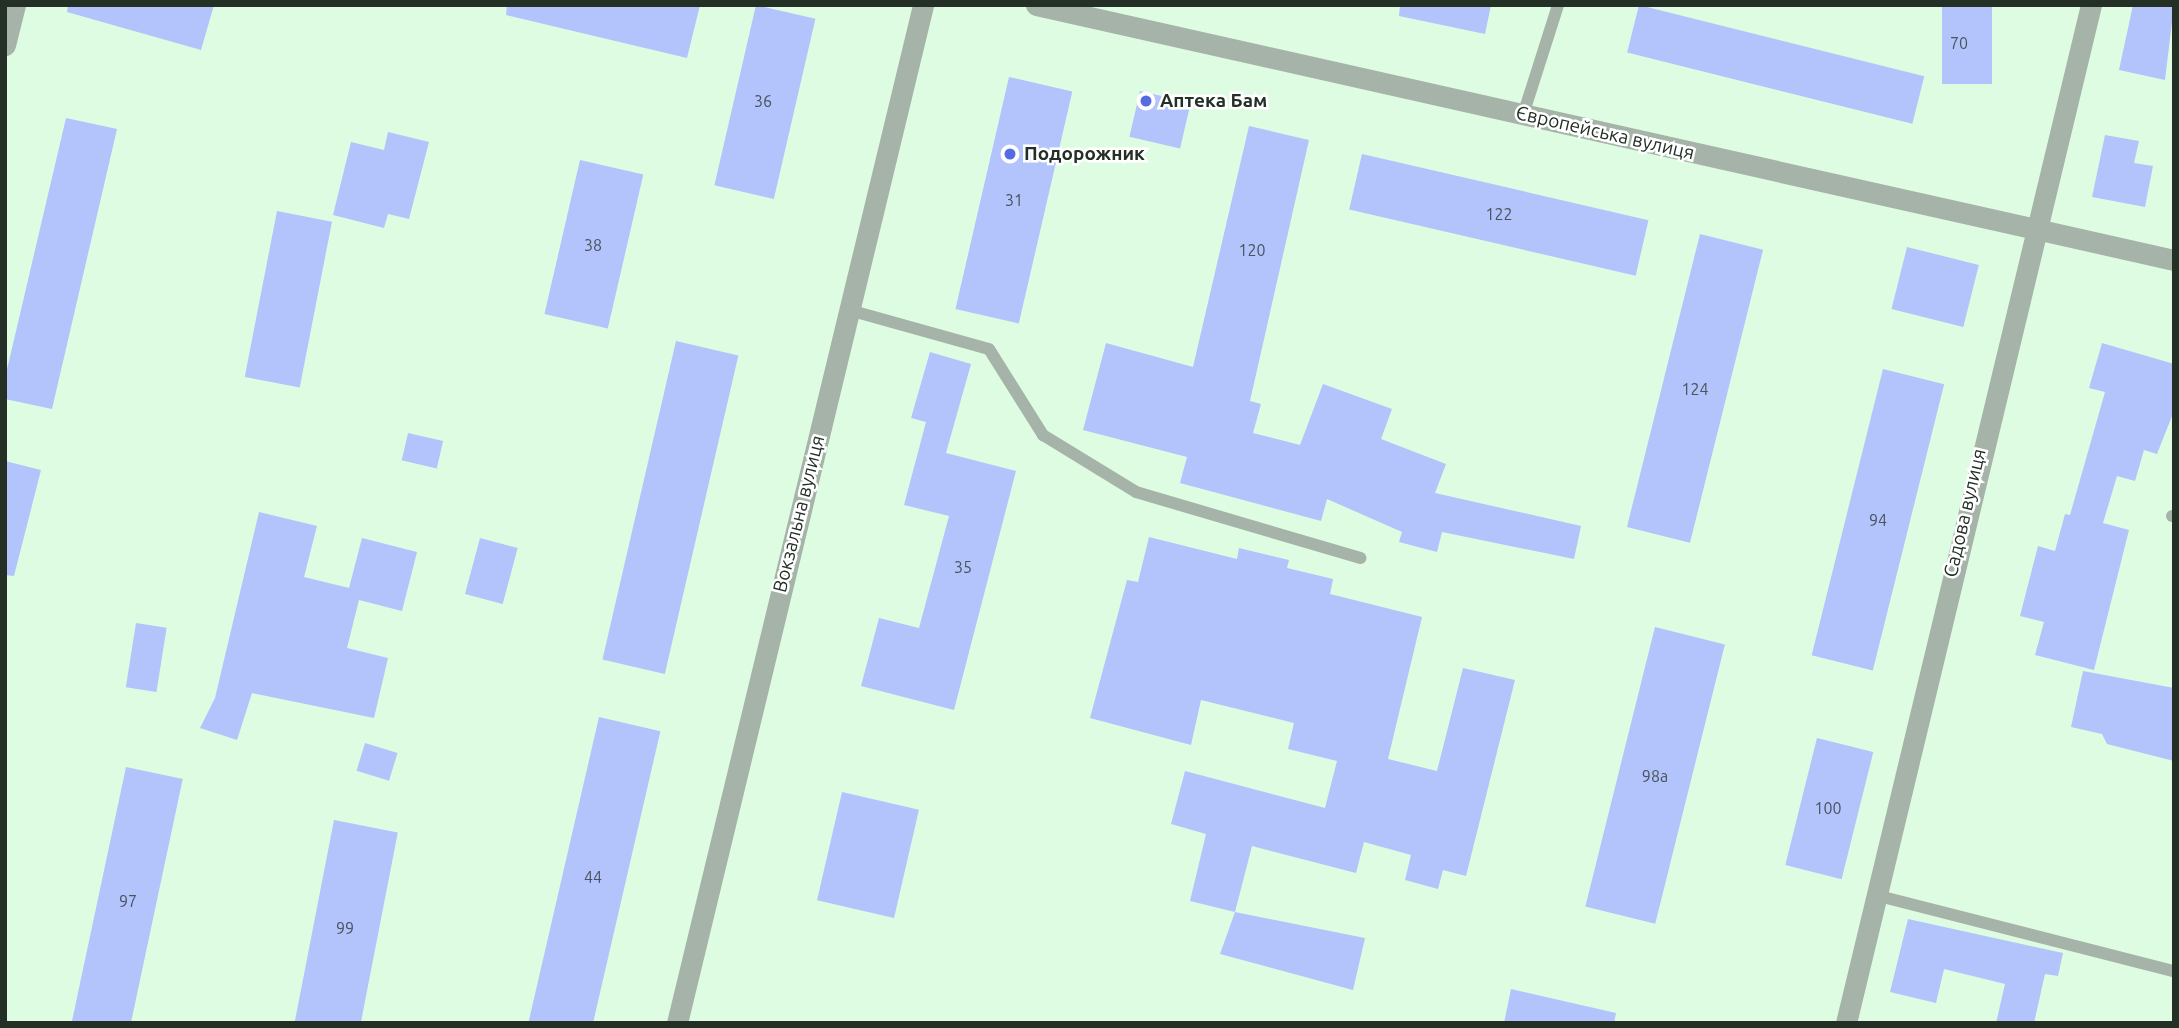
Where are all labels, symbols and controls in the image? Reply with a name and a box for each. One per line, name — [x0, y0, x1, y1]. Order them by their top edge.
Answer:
house number: 70 — [1950, 33, 1968, 53]
place label: Аптека Бам — [1160, 90, 1267, 112]
house number: 36 — [754, 91, 772, 111]
marker: Аптека Бам — [1138, 93, 1154, 109]
street label: Європейська вулиця — [1513, 101, 1697, 165]
place label: Подорожник — [1024, 143, 1145, 165]
marker: Подорожник — [1002, 146, 1018, 162]
house number: 31 — [1005, 190, 1023, 210]
house number: 122 — [1485, 204, 1513, 224]
house number: 38 — [584, 235, 602, 255]
house number: 120 — [1238, 240, 1266, 260]
house number: 124 — [1681, 379, 1709, 399]
street label: Вокзальна вулиця — [768, 433, 830, 595]
street label: Садова вулиця — [1939, 447, 1991, 579]
house number: 94 — [1869, 510, 1887, 530]
house number: 35 — [954, 557, 972, 577]
house number: 98а — [1642, 766, 1668, 786]
house number: 100 — [1814, 798, 1842, 818]
house number: 44 — [584, 867, 602, 887]
house number: 97 — [119, 891, 137, 911]
house number: 99 — [336, 918, 354, 938]

